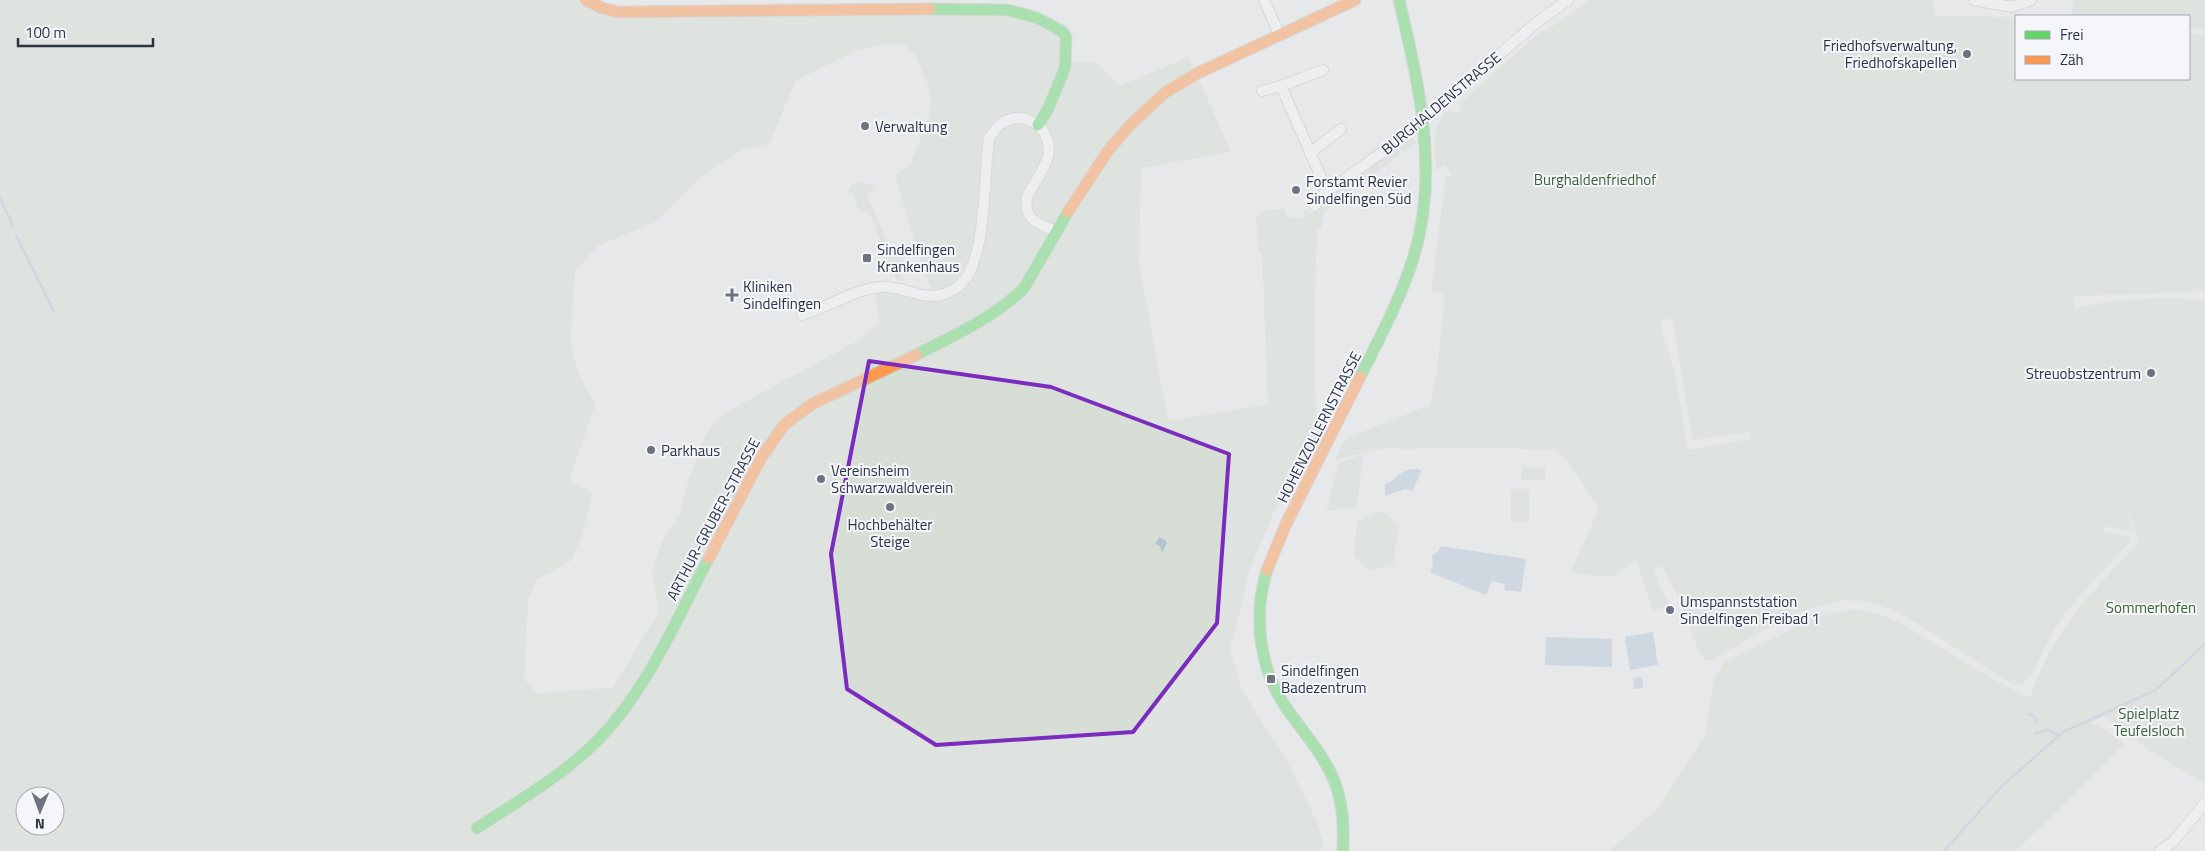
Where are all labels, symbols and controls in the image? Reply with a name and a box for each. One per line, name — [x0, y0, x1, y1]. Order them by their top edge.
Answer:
scale bar — [18, 15, 152, 47]
legend — [2015, 15, 2190, 80]
text: 100 m — [25, 21, 66, 44]
text: Frei — [2060, 23, 2083, 46]
place label: Friedhofsverwaltung, Friedhofskapellen — [1823, 34, 1957, 74]
street label: BURGHALDENSTRASSE — [1376, 46, 1506, 160]
marker: Friedhofsverwaltung, Friedhofskapellen — [1961, 48, 1973, 60]
text: Zäh — [2060, 48, 2084, 71]
place label: Verwaltung — [875, 115, 948, 138]
marker: Verwaltung — [859, 120, 871, 132]
park label: Burghaldenfriedhof — [1534, 168, 1656, 191]
place label: Forstamt Revier Sindelfingen Süd — [1306, 170, 1411, 210]
marker: Forstamt Revier Sindelfingen Süd — [1290, 184, 1302, 196]
place label: Sindelfingen Krankenhaus — [877, 238, 959, 278]
marker: Sindelfingen Krankenhaus — [861, 252, 873, 264]
place label: Kliniken Sindelfingen — [743, 275, 821, 315]
marker: Kliniken Sindelfingen — [725, 288, 739, 302]
street label: HOHENZOLLERNSTRASSE — [1271, 347, 1367, 507]
place label: Streuobstzentrum — [2026, 362, 2141, 385]
marker: Streuobstzentrum — [2145, 367, 2157, 379]
street label: ARTHUR-GRUBER-STRASSE — [660, 434, 766, 604]
place label: Parkhaus — [661, 439, 720, 462]
marker: Parkhaus — [645, 444, 657, 456]
place label: Vereinsheim Schwarzwaldverein — [831, 459, 953, 499]
marker: Vereinsheim Schwarzwaldverein — [815, 473, 827, 485]
marker: Hochbehälter Steige — [884, 501, 896, 513]
place label: Hochbehälter Steige — [847, 513, 933, 553]
place label: Umspannststation Sindelfingen Freibad 1 — [1680, 590, 1820, 630]
park label: Sommerhofen — [2106, 596, 2196, 619]
marker: Umspannststation Sindelfingen Freibad 1 — [1664, 604, 1676, 616]
place label: Sindelfingen Badezentrum — [1281, 659, 1367, 699]
marker: Sindelfingen Badezentrum — [1265, 673, 1277, 685]
park label: Spielplatz Teufelsloch — [2114, 702, 2184, 742]
north arrow — [15, 786, 65, 836]
text: N — [35, 814, 45, 835]

